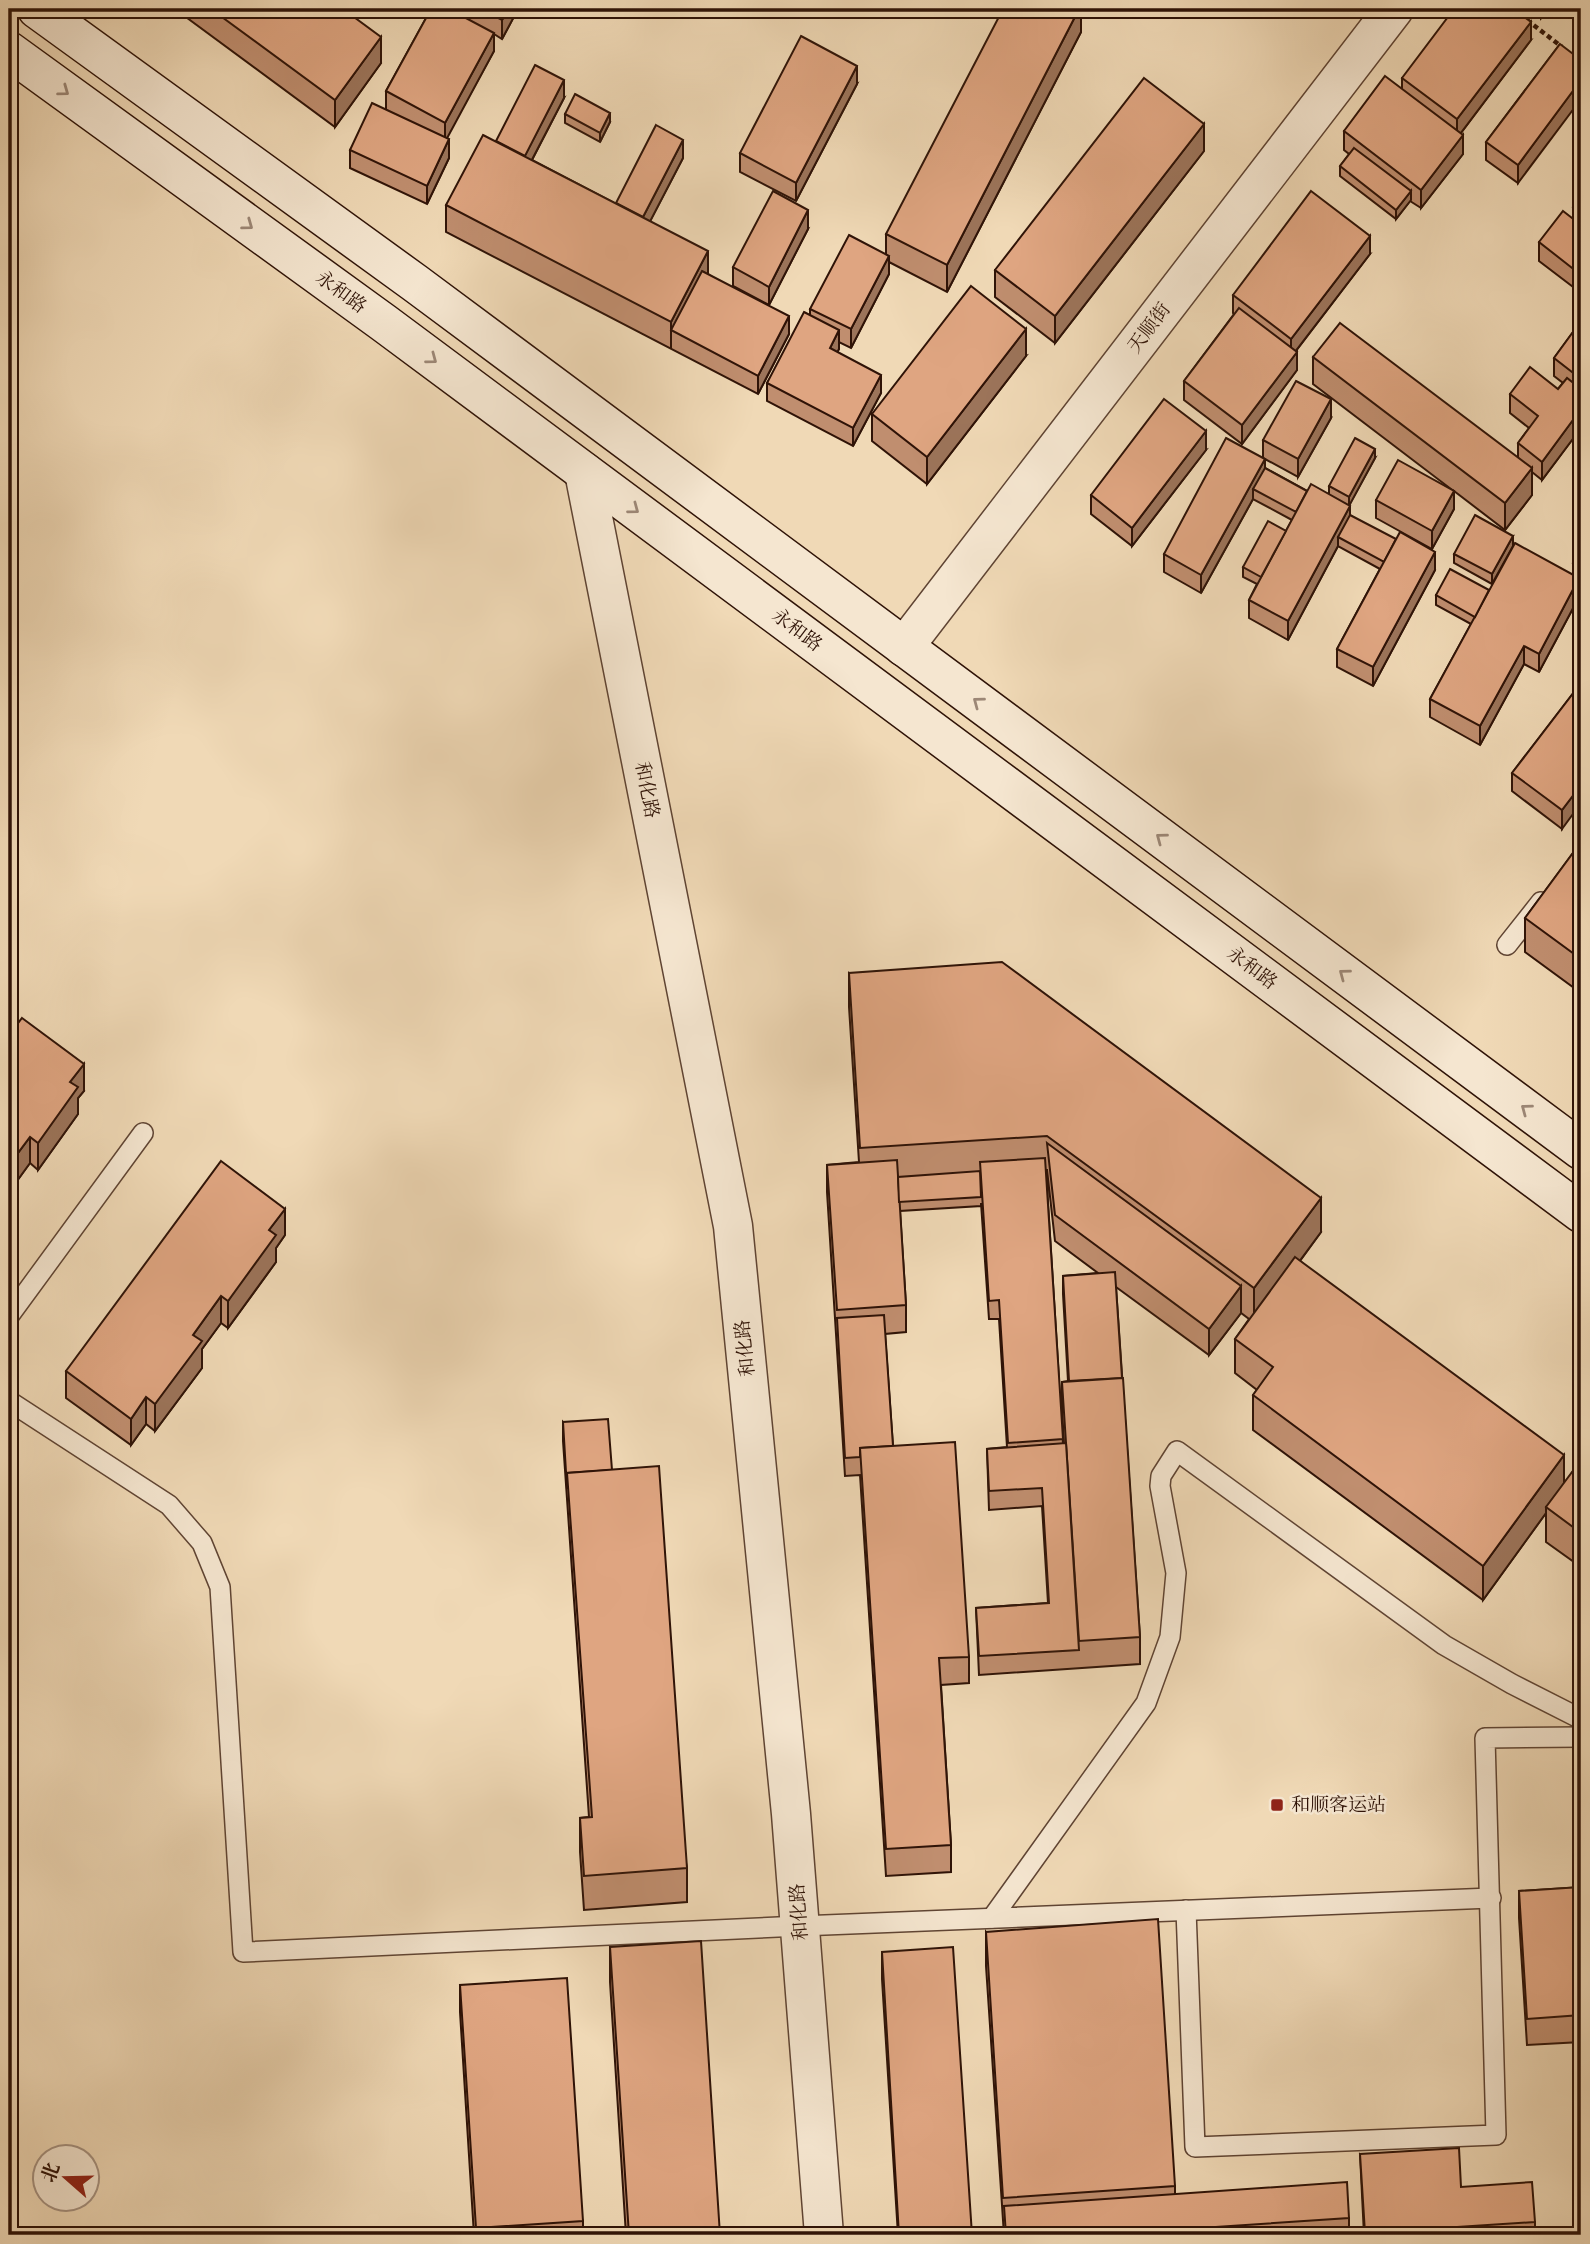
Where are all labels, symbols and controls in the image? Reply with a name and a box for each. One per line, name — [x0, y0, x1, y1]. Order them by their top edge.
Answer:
one-way arrow — [56, 83, 69, 95]
one-way arrow — [240, 216, 253, 229]
street label: 永和路 — [310, 265, 372, 319]
street label: 天顺街 — [1121, 297, 1177, 359]
one-way arrow — [424, 350, 437, 363]
one-way arrow — [626, 501, 639, 513]
street label: 永和路 — [766, 602, 828, 658]
one-way arrow — [974, 698, 986, 711]
street label: 和化路 — [629, 760, 665, 820]
one-way arrow — [1156, 834, 1169, 846]
street label: 永和路 — [1221, 940, 1283, 996]
one-way arrow — [1339, 969, 1352, 982]
one-way arrow — [1522, 1105, 1534, 1118]
street label: 和化路 — [729, 1318, 761, 1378]
place label: 和顺客运站 — [1291, 1792, 1386, 1818]
marker: 和顺客运站 — [1269, 1797, 1285, 1813]
street label: 和化路 — [784, 1883, 814, 1941]
north arrow — [32, 2142, 102, 2212]
text: 北 — [35, 2159, 66, 2186]

